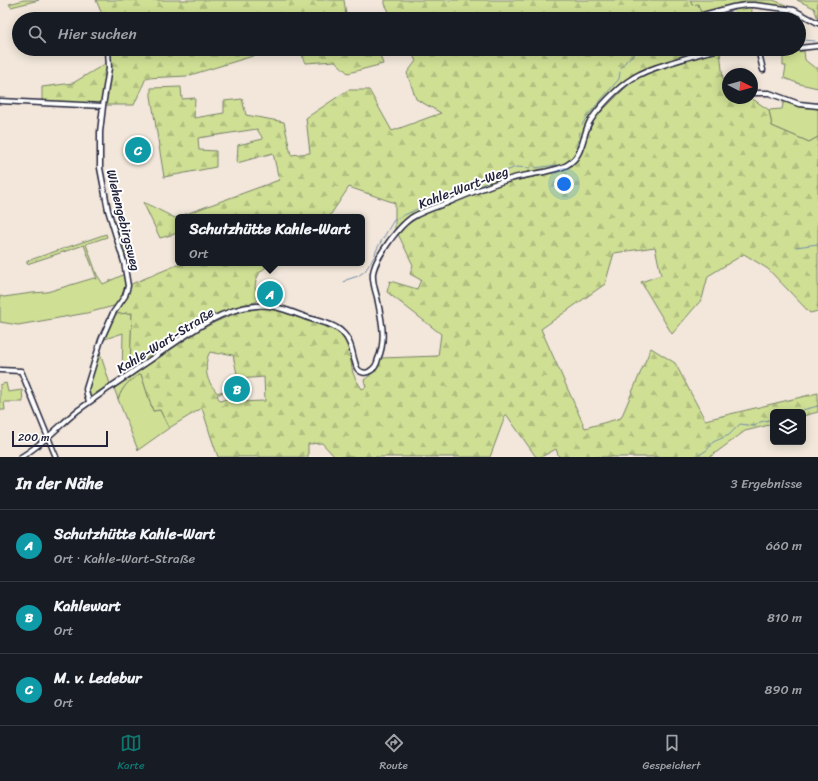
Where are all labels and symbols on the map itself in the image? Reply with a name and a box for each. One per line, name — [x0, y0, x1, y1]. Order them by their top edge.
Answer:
north arrow — [722, 68, 758, 104]
pin: C — [125, 135, 151, 165]
street label: Kahle-Wart-Weg — [415, 160, 512, 215]
street label: Wiehengebirgsweg — [100, 167, 147, 274]
your location — [554, 174, 574, 194]
pin: A — [257, 279, 283, 309]
street label: Kahle-Wart-Straße — [112, 301, 219, 380]
pin: B — [224, 374, 250, 404]
scale bar — [12, 429, 108, 448]

